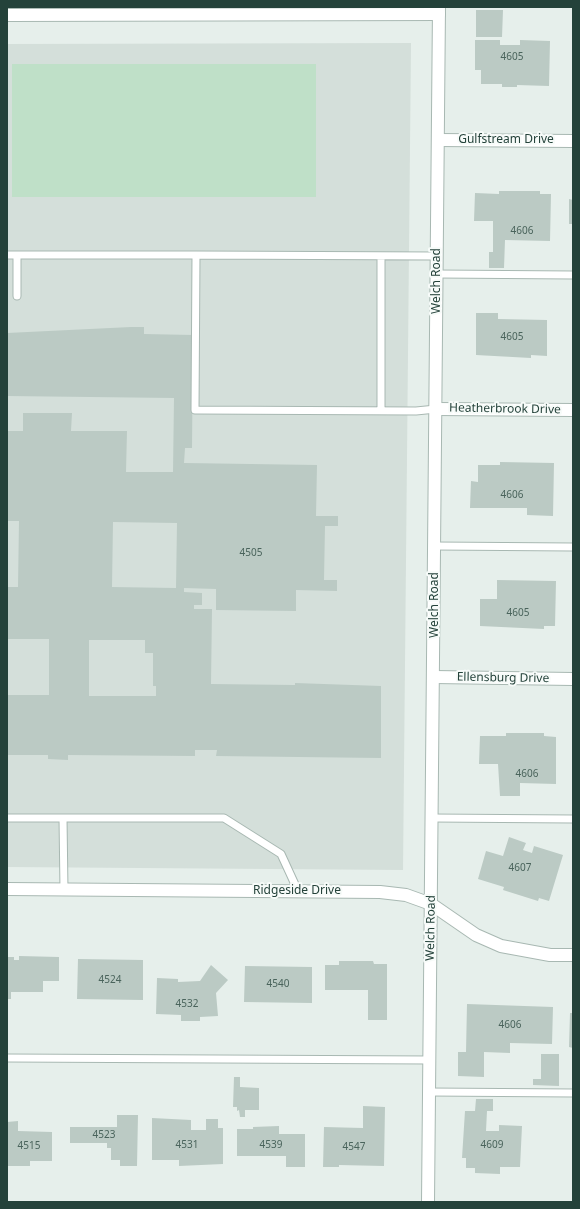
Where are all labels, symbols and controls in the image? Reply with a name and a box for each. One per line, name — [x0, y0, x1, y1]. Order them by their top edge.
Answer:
house number: 4605 — [501, 51, 523, 63]
street label: Gulfstream Drive — [458, 133, 554, 147]
house number: 4606 — [511, 225, 533, 237]
street label: Welch Road — [430, 248, 444, 314]
house number: 4605 — [501, 331, 523, 343]
street label: Heatherbrook Drive — [449, 401, 561, 417]
house number: 4606 — [501, 489, 523, 501]
house number: 4505 — [240, 547, 262, 559]
street label: Welch Road — [428, 572, 442, 638]
house number: 4605 — [507, 607, 529, 619]
street label: Ellensburg Drive — [457, 670, 549, 686]
house number: 4606 — [516, 768, 538, 780]
house number: 4607 — [509, 862, 531, 874]
street label: Ridgeside Drive — [253, 884, 341, 898]
street label: Welch Road — [423, 895, 439, 961]
house number: 4524 — [99, 974, 121, 986]
house number: 4540 — [267, 978, 289, 990]
house number: 4532 — [176, 998, 198, 1010]
house number: 4606 — [499, 1019, 521, 1031]
house number: 4523 — [93, 1129, 115, 1141]
house number: 4531 — [176, 1139, 198, 1151]
house number: 4539 — [260, 1139, 282, 1151]
house number: 4609 — [481, 1139, 503, 1151]
house number: 4515 — [18, 1140, 40, 1152]
house number: 4547 — [343, 1141, 365, 1153]

